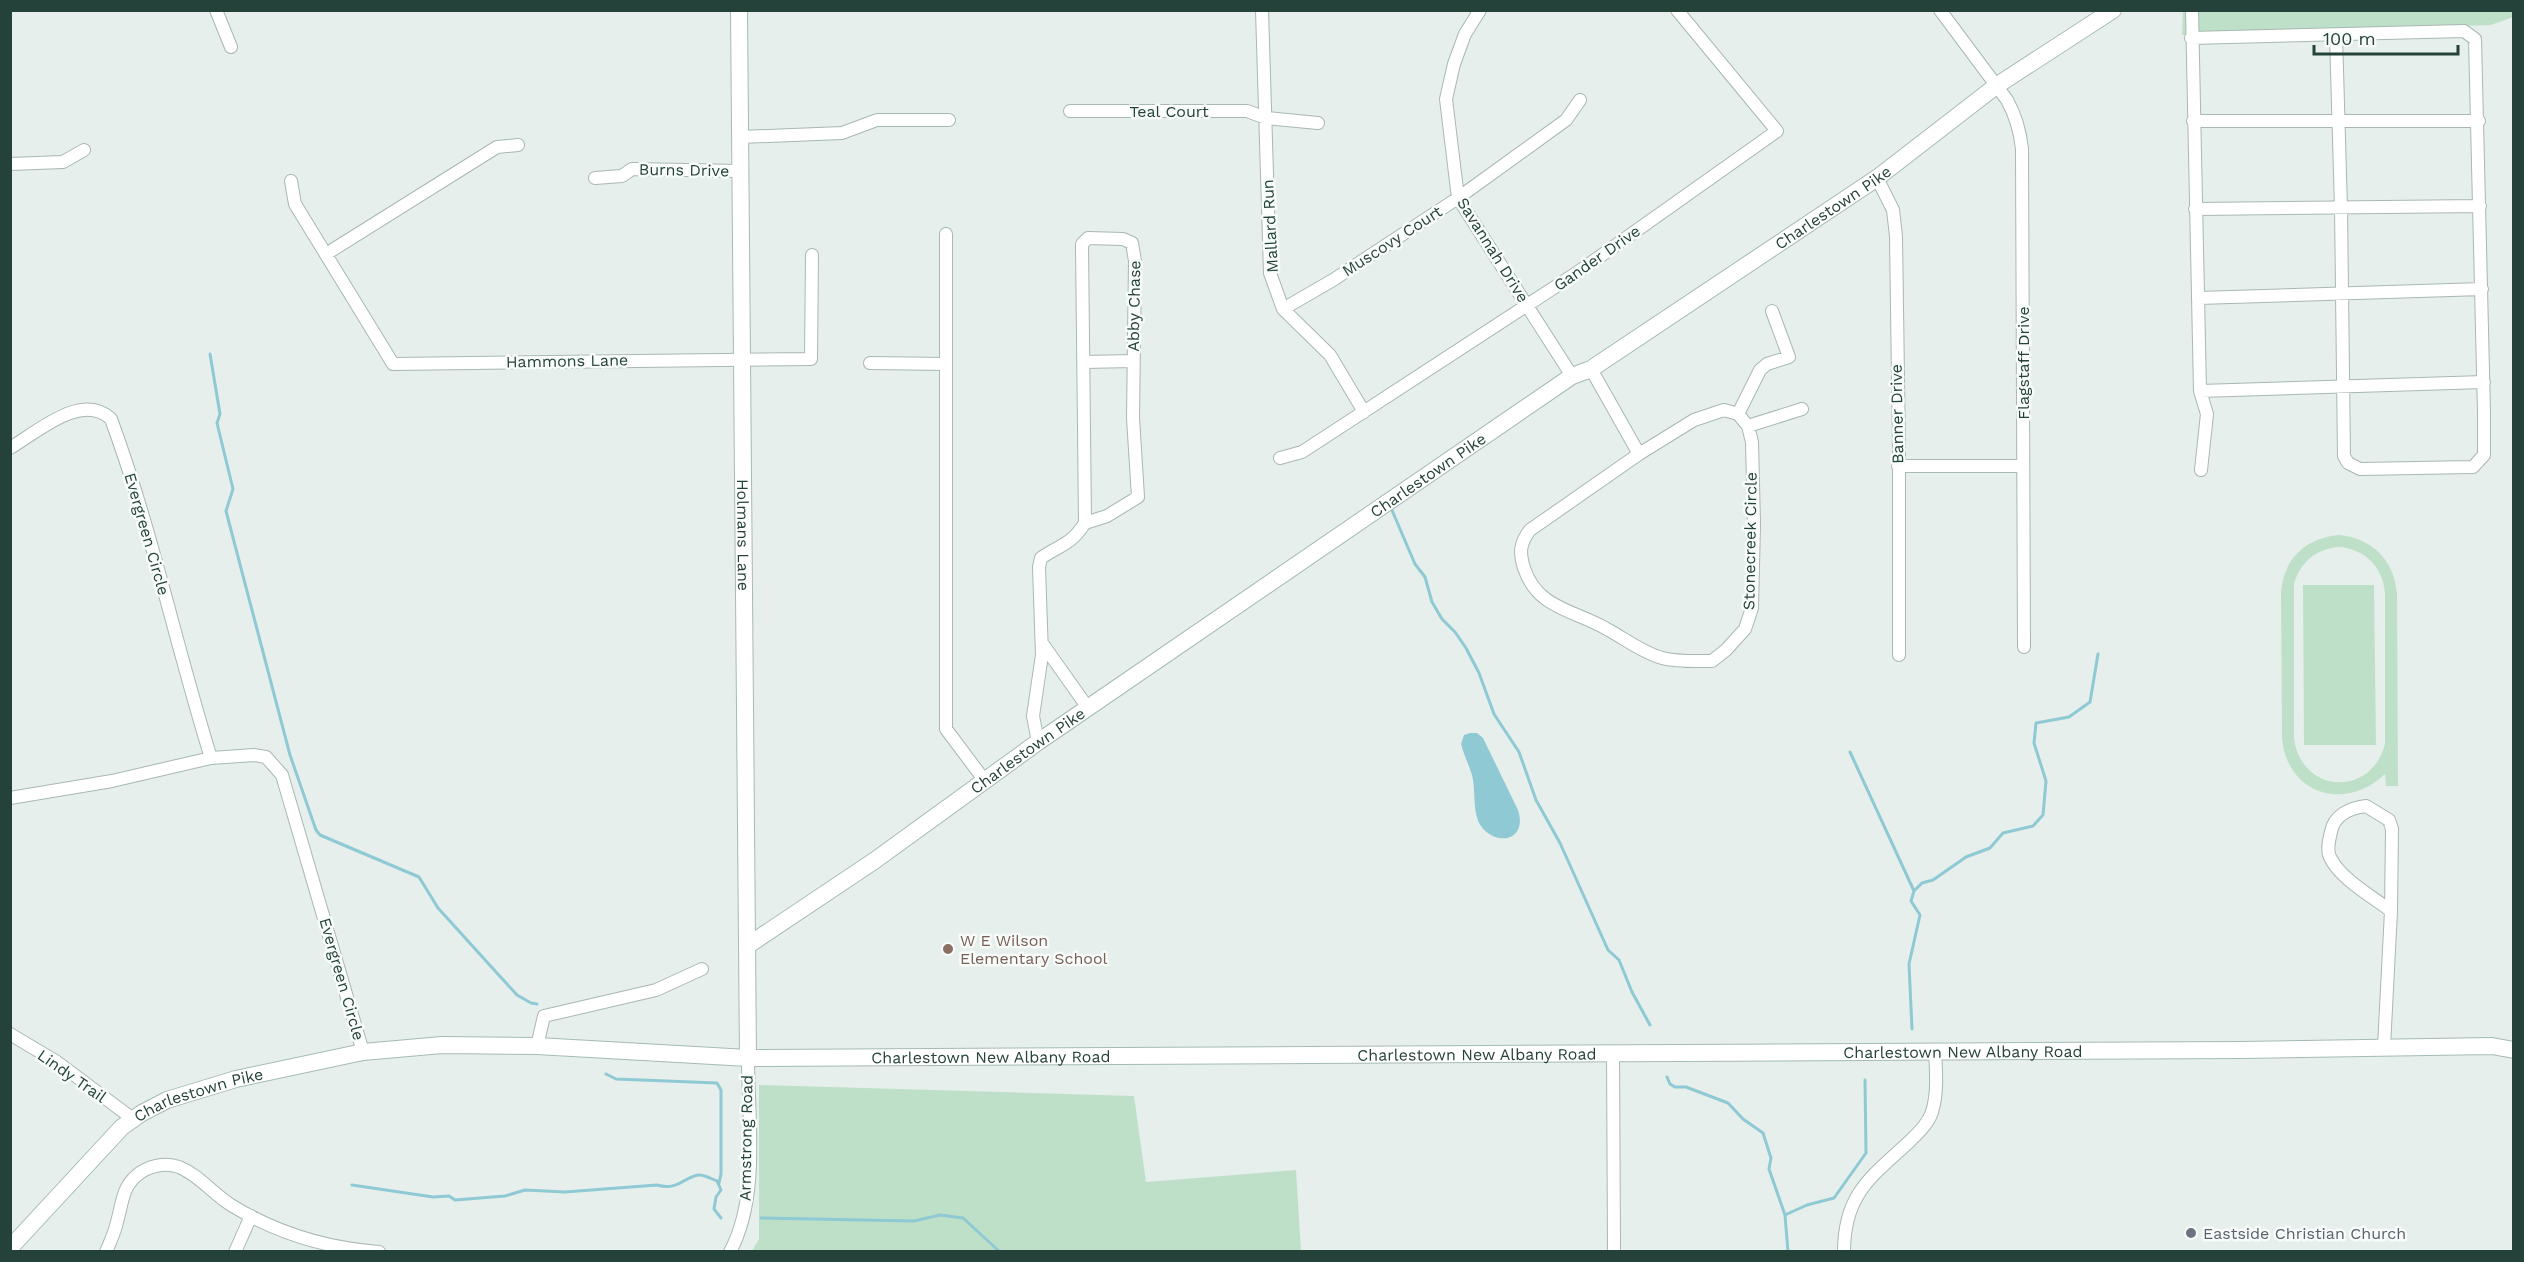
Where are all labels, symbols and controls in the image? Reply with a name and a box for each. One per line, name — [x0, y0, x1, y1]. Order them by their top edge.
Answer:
scale bar — [2314, 18, 2458, 56]
text: 100 m — [2323, 28, 2376, 49]
street label: Teal Court — [1129, 102, 1209, 121]
street label: Burns Drive — [639, 160, 729, 180]
street label: Charlestown Pike — [1771, 161, 1895, 253]
street label: Mallard Run — [1258, 179, 1282, 273]
street label: Savannah Drive — [1453, 194, 1533, 306]
street label: Muscovy Court — [1339, 201, 1446, 280]
street label: Gander Drive — [1550, 221, 1644, 295]
street label: Abby Chase — [1124, 260, 1144, 352]
street label: Flagstaff Drive — [2014, 306, 2033, 420]
street label: Hammons Lane — [506, 350, 628, 372]
street label: Banner Drive — [1887, 364, 1907, 464]
street label: Charlestown Pike — [1366, 429, 1489, 521]
street label: Evergreen Circle — [120, 471, 174, 597]
street label: Stonecreek Circle — [1739, 472, 1761, 610]
street label: Holmans Lane — [734, 479, 753, 591]
street label: Charlestown Pike — [967, 703, 1088, 798]
street label: Evergreen Circle — [315, 916, 369, 1042]
place label: W E Wilson Elementary School — [960, 931, 1108, 968]
marker: W E Wilson Elementary School — [941, 942, 955, 956]
street label: Charlestown New Albany Road — [1843, 1041, 2083, 1062]
street label: Charlestown New Albany Road — [1357, 1044, 1597, 1064]
street label: Lindy Trail — [34, 1045, 110, 1107]
street label: Charlestown New Albany Road — [871, 1047, 1111, 1067]
street label: Charlestown Pike — [130, 1064, 265, 1126]
street label: Armstrong Road — [735, 1075, 757, 1201]
place label: Eastside Christian Church — [2203, 1224, 2406, 1243]
marker: Eastside Christian Church — [2184, 1226, 2198, 1240]

